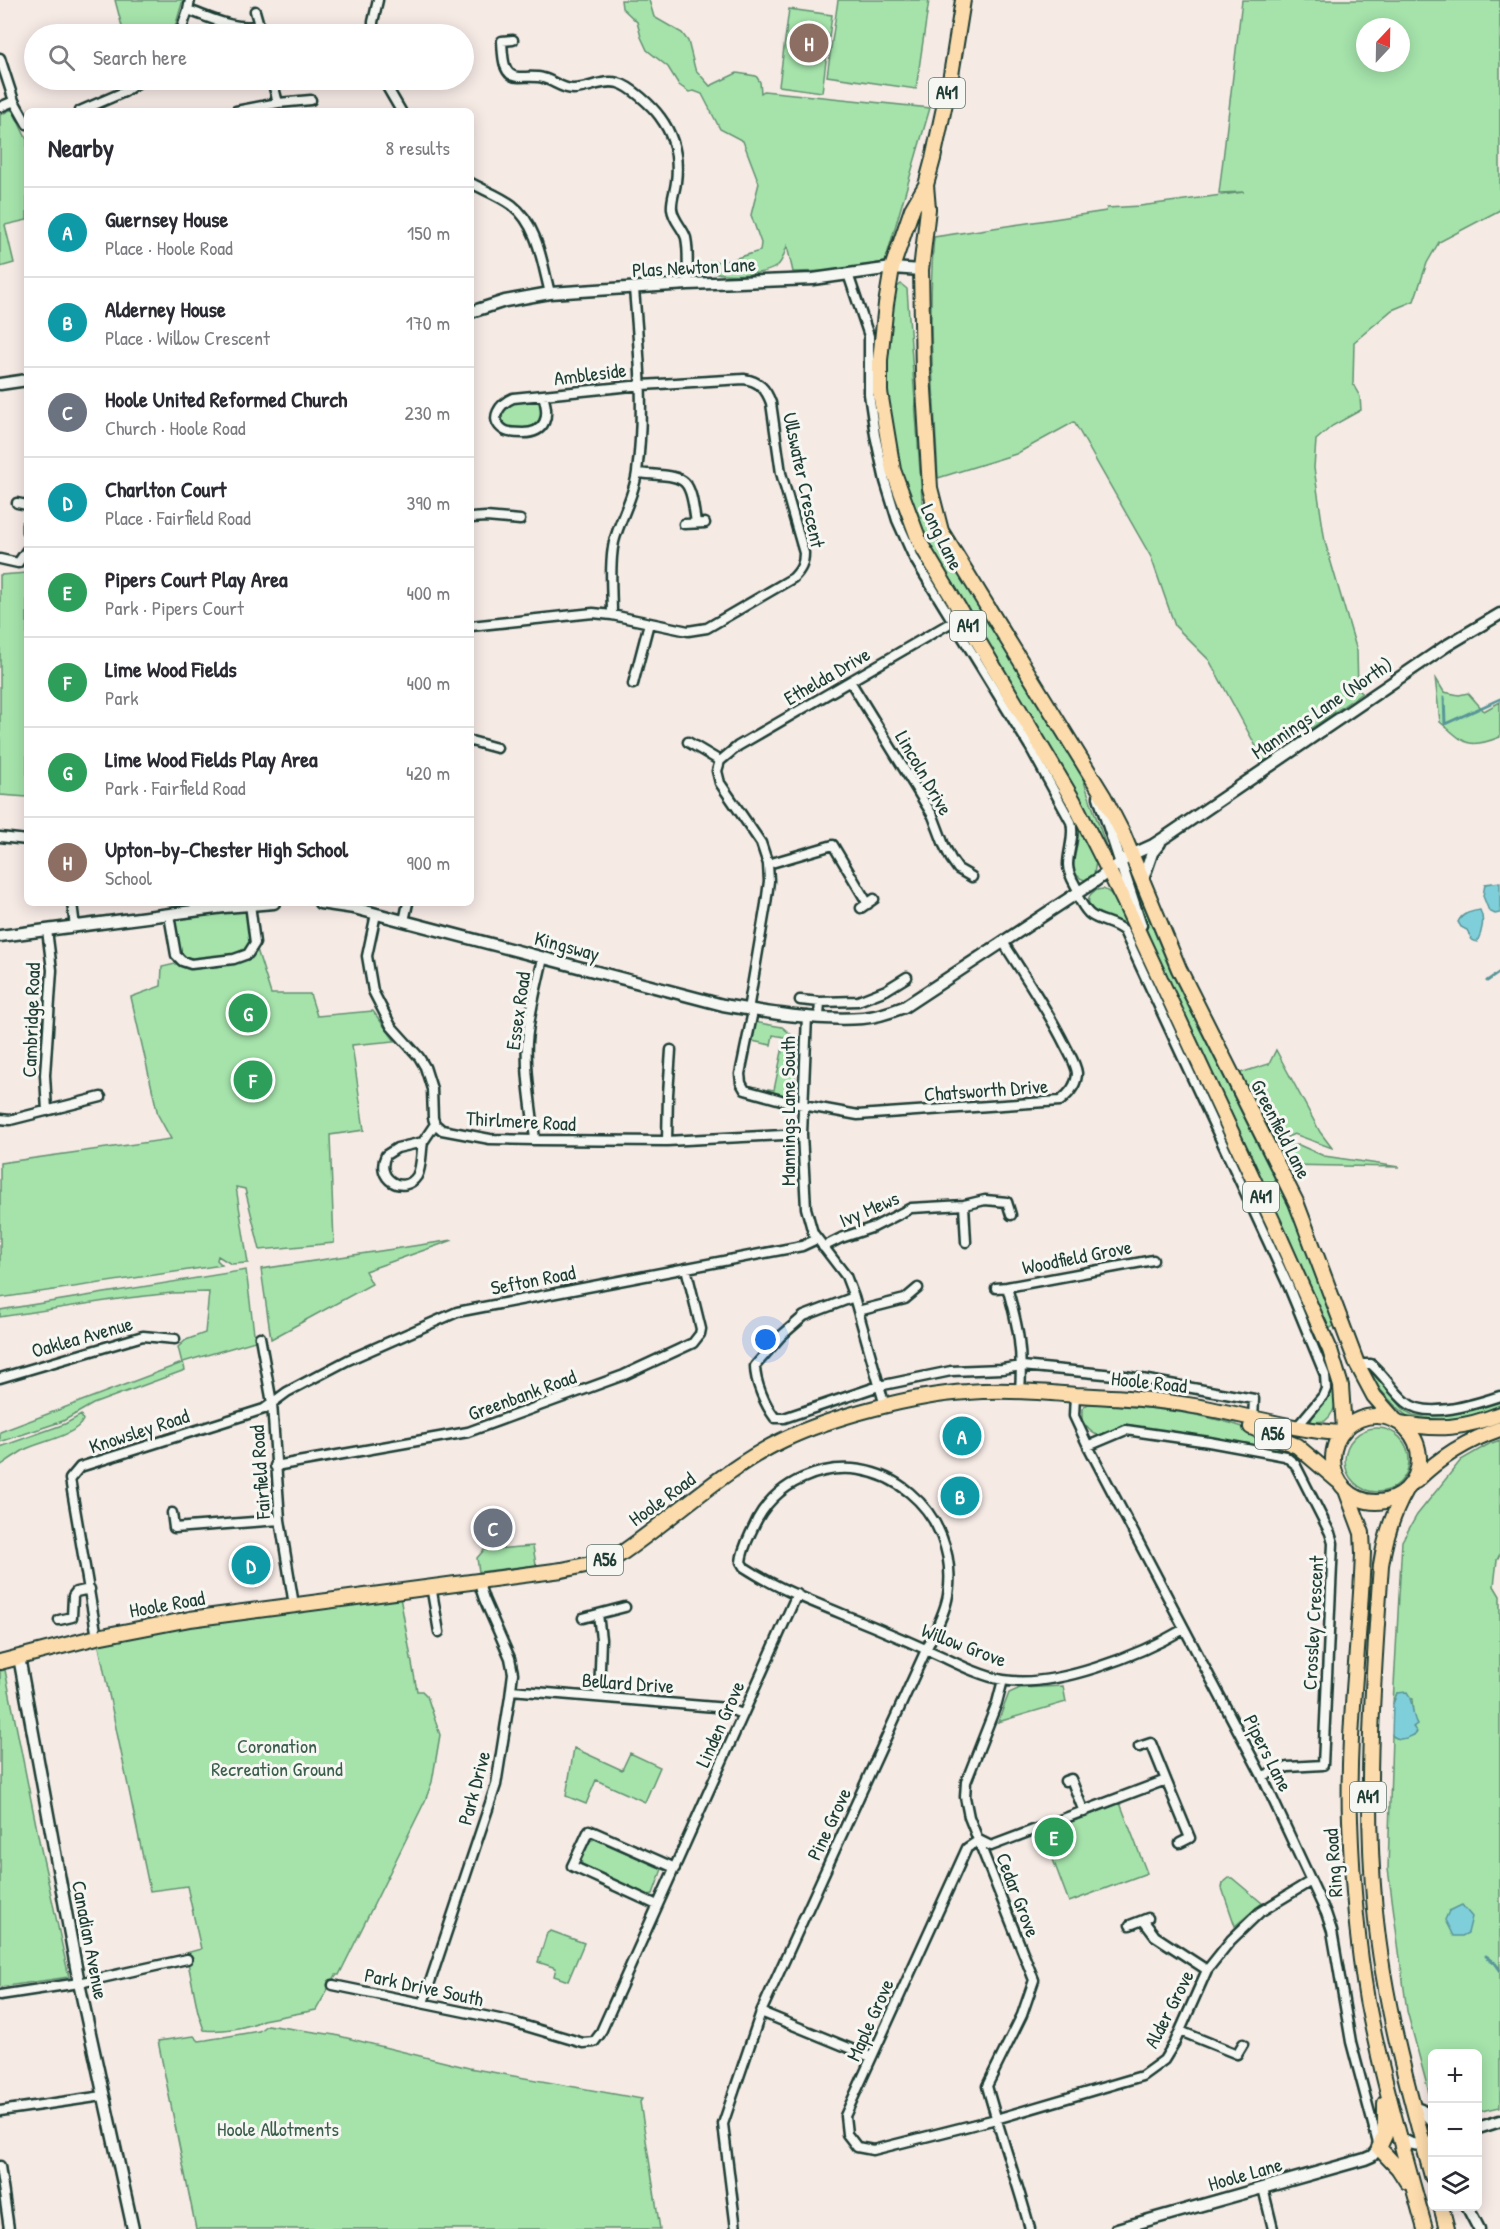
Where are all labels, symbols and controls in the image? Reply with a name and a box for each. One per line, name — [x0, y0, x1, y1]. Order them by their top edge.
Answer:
north arrow — [1356, 18, 1410, 72]
pin: H — [790, 20, 828, 66]
search box — [24, 24, 474, 90]
icon: search — [45, 41, 78, 74]
text: Search here — [93, 42, 187, 72]
road number: A41 — [929, 78, 965, 108]
text: Nearby — [48, 130, 114, 165]
text: 8 results — [385, 134, 450, 161]
text: Guernsey House — [105, 204, 228, 234]
text: A — [63, 219, 72, 246]
text: 150 m — [407, 219, 450, 246]
text: Place · Hoole Road — [105, 234, 233, 261]
street label: Plas Newton Lane — [631, 250, 757, 283]
text: Alderney House — [105, 294, 226, 324]
text: B — [62, 309, 73, 336]
text: 170 m — [406, 309, 450, 336]
text: Place · Willow Crescent — [105, 324, 270, 351]
street label: Ambleside — [552, 356, 628, 391]
text: Hoole United Reformed Church — [105, 384, 347, 414]
text: C — [62, 399, 73, 426]
text: 230 m — [405, 399, 450, 426]
street label: Ullswater Crescent — [777, 410, 832, 551]
text: Church · Hoole Road — [105, 414, 246, 441]
text: Charlton Court — [105, 474, 226, 504]
text: D — [63, 489, 72, 516]
text: 390 m — [407, 489, 450, 516]
street label: Long Lane — [915, 499, 970, 574]
text: Place · Fairfield Road — [105, 504, 251, 531]
text: Pipers Court Play Area — [105, 564, 288, 594]
text: E — [63, 579, 72, 606]
text: 400 m — [406, 579, 450, 606]
text: Park · Pipers Court — [105, 594, 244, 621]
road number: A41 — [950, 611, 986, 641]
street label: Ethelda Drive — [779, 640, 875, 711]
street label: Mannings Lane (North) — [1246, 650, 1398, 765]
text: Lime Wood Fields — [105, 654, 237, 684]
text: F — [64, 669, 71, 696]
text: 400 m — [406, 669, 450, 696]
text: Park — [105, 684, 138, 711]
street label: Lincoln Drive — [889, 726, 959, 820]
text: Lime Wood Fields Play Area — [105, 744, 318, 774]
text: G — [63, 759, 72, 786]
text: 420 m — [406, 759, 450, 786]
text: Park · Fairfield Road — [105, 774, 246, 801]
text: Upton-by-Chester High School — [105, 834, 348, 864]
text: H — [63, 849, 72, 876]
text: 900 m — [407, 849, 450, 876]
text: School — [105, 864, 152, 891]
street label: Kingsway — [532, 924, 603, 967]
street label: Cambridge Road — [15, 962, 46, 1078]
street label: Essex Road — [499, 970, 536, 1052]
pin: G — [228, 990, 268, 1036]
street label: Mannings Lane South — [774, 1036, 801, 1186]
pin: F — [234, 1058, 272, 1102]
street label: Chatsworth Drive — [923, 1072, 1049, 1107]
street label: Greenfield Lane — [1245, 1074, 1318, 1183]
street label: Thirlmere Road — [465, 1104, 577, 1137]
road number: A41 — [1243, 1182, 1279, 1212]
street label: Ivy Mews — [835, 1184, 903, 1233]
street label: Woodfield Grove — [1020, 1233, 1134, 1280]
street label: Sefton Road — [488, 1258, 578, 1301]
street label: Oaklea Avenue — [28, 1309, 135, 1364]
your location — [751, 1325, 780, 1354]
street label: Greenbank Road — [464, 1362, 580, 1427]
street label: Hoole Road — [1110, 1364, 1189, 1399]
street label: Knowsley Road — [85, 1402, 192, 1459]
pin: A — [942, 1414, 982, 1458]
road number: A56 — [1255, 1419, 1291, 1449]
street label: Fairfield Road — [243, 1424, 276, 1521]
street label: Hoole Road — [623, 1465, 701, 1532]
pin: B — [940, 1474, 980, 1518]
pin: C — [474, 1506, 512, 1550]
pin: D — [232, 1542, 270, 1588]
road number: A56 — [587, 1545, 623, 1575]
street label: Crossley Crescent — [1296, 1554, 1330, 1691]
street label: Hoole Road — [127, 1584, 207, 1623]
street label: Willow Grove — [918, 1616, 1010, 1673]
street label: Bellard Drive — [581, 1666, 675, 1699]
street label: Linden Grove — [689, 1676, 751, 1771]
street label: Pipers Lane — [1238, 1710, 1299, 1796]
park label: Coronation Recreation Ground — [211, 1732, 343, 1782]
street label: Park Drive — [451, 1748, 496, 1828]
road number: A41 — [1350, 1782, 1386, 1812]
street label: Pine Grove — [800, 1783, 857, 1864]
pin: E — [1034, 1814, 1074, 1860]
street label: Ring Road — [1317, 1828, 1348, 1898]
street label: Cedar Grove — [990, 1849, 1047, 1941]
street label: Canadian Avenue — [66, 1878, 115, 2001]
street label: Park Drive South — [362, 1961, 486, 2012]
street label: Alder Grove — [1137, 1965, 1200, 2053]
street label: Maple Grove — [839, 1974, 900, 2065]
map controls — [1428, 2049, 1482, 2211]
button: + — [1428, 2049, 1482, 2103]
button: − — [1428, 2103, 1482, 2157]
park label: Hoole Allotments — [217, 2115, 339, 2142]
street label: Hoole Lane — [1205, 2150, 1285, 2197]
button: layers — [1428, 2157, 1482, 2211]

